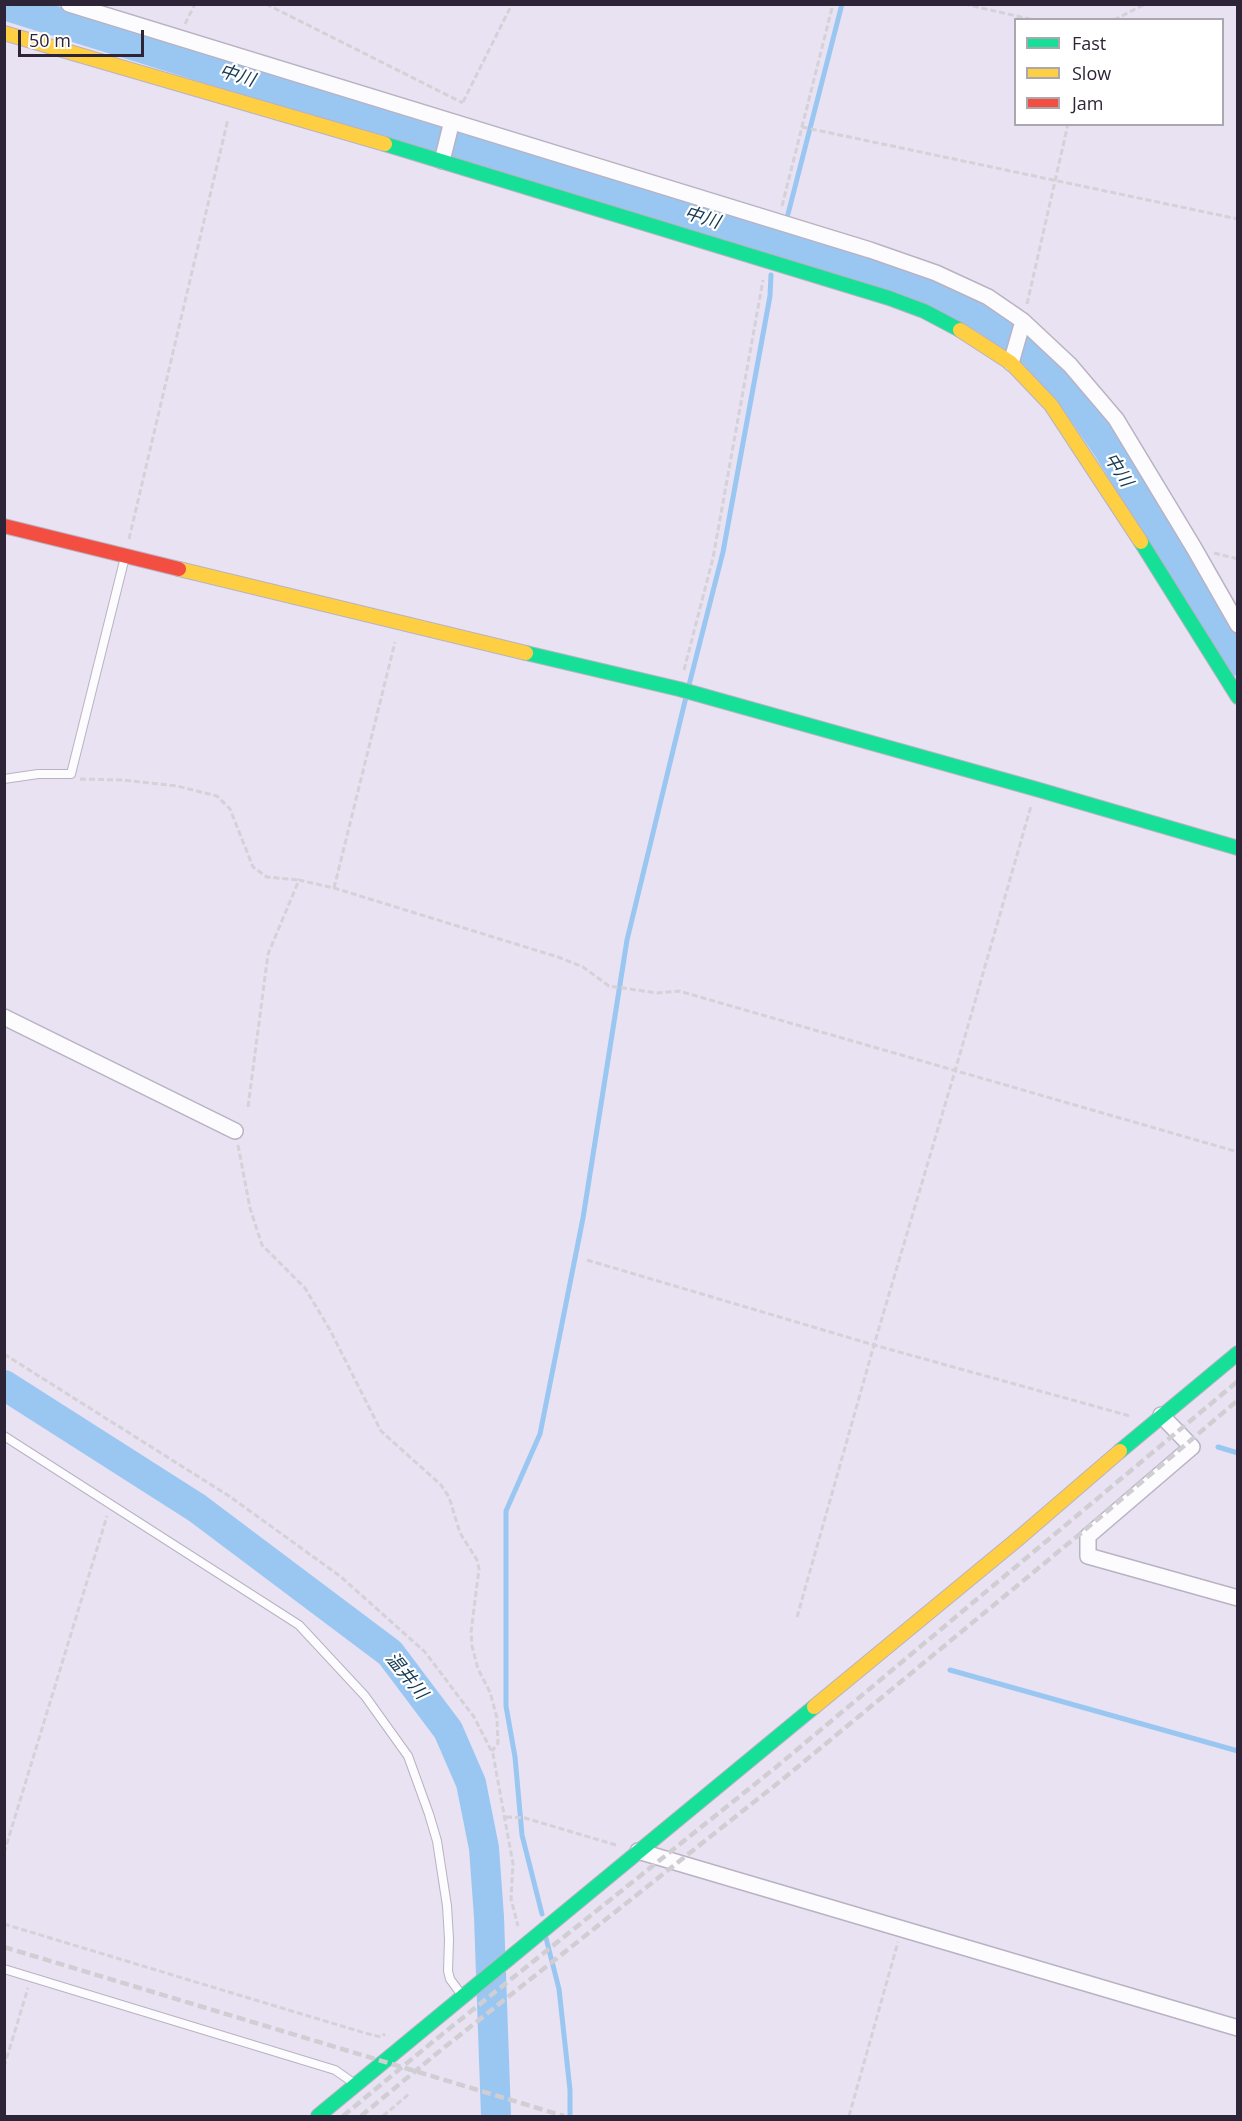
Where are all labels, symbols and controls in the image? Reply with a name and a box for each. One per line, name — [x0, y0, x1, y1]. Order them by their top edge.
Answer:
scale bar — [21, 18, 147, 56]
legend — [1014, 18, 1224, 126]
text: 50 m — [29, 28, 71, 52]
text: Fast — [1072, 31, 1106, 55]
water label: 中川 — [217, 60, 257, 92]
text: Slow — [1072, 61, 1111, 85]
text: Jam — [1072, 91, 1104, 115]
water label: 中川 — [682, 202, 722, 234]
water label: 中川 — [1099, 449, 1137, 491]
water label: 温井川 — [381, 1648, 431, 1704]

